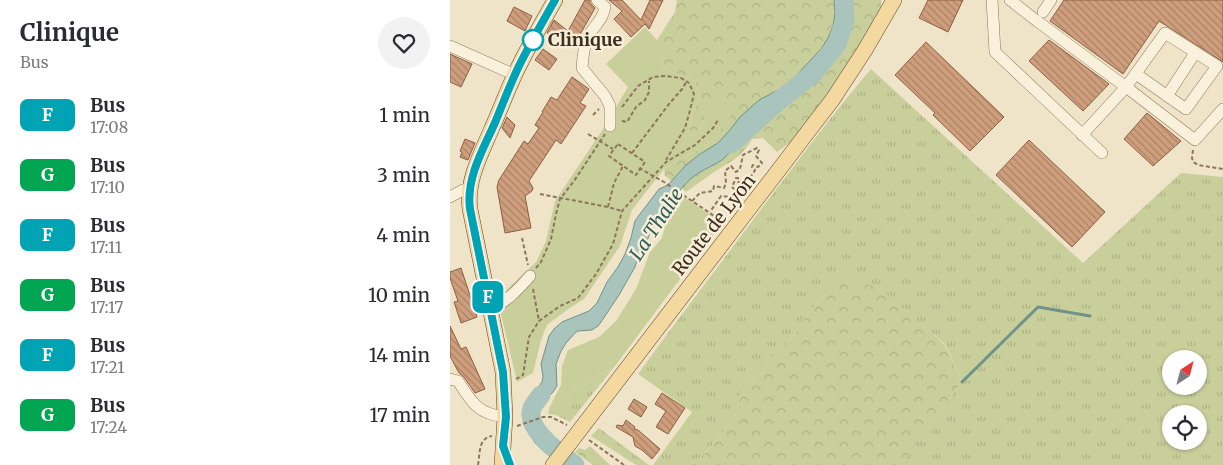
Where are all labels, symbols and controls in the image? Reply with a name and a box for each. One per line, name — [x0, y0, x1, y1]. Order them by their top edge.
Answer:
text: Clinique — [20, 17, 119, 48]
button: heart — [378, 17, 430, 69]
place label: Clinique — [548, 28, 622, 51]
marker: Clinique — [522, 29, 544, 51]
text: Bus — [20, 52, 49, 72]
text: Bus — [90, 93, 125, 117]
text: F — [42, 103, 53, 126]
text: 1 min — [379, 103, 430, 127]
text: 17:08 — [90, 117, 128, 137]
text: Bus — [90, 153, 125, 177]
text: G — [41, 163, 54, 186]
text: 3 min — [377, 163, 430, 187]
street label: Route de Lyon — [667, 170, 760, 280]
text: 17:10 — [90, 177, 125, 197]
water label: La Thalie — [624, 183, 688, 265]
text: Bus — [90, 213, 125, 237]
text: F — [42, 223, 53, 246]
text: 4 min — [376, 223, 430, 247]
text: 17:11 — [90, 237, 122, 257]
text: Bus — [90, 273, 125, 297]
line badge: F — [472, 281, 504, 313]
text: G — [41, 283, 54, 306]
text: 10 min — [368, 283, 430, 307]
text: F — [482, 285, 494, 308]
text: 17:17 — [90, 297, 123, 317]
text: Bus — [90, 333, 125, 357]
text: F — [42, 343, 53, 366]
text: 14 min — [369, 343, 430, 367]
north arrow — [1162, 350, 1208, 395]
map controls — [1162, 350, 1207, 450]
text: 17:21 — [90, 357, 125, 377]
text: Bus — [90, 393, 125, 417]
text: G — [41, 403, 54, 426]
text: 17 min — [370, 403, 430, 427]
button: locate — [1162, 405, 1207, 450]
text: 17:24 — [90, 417, 127, 437]

